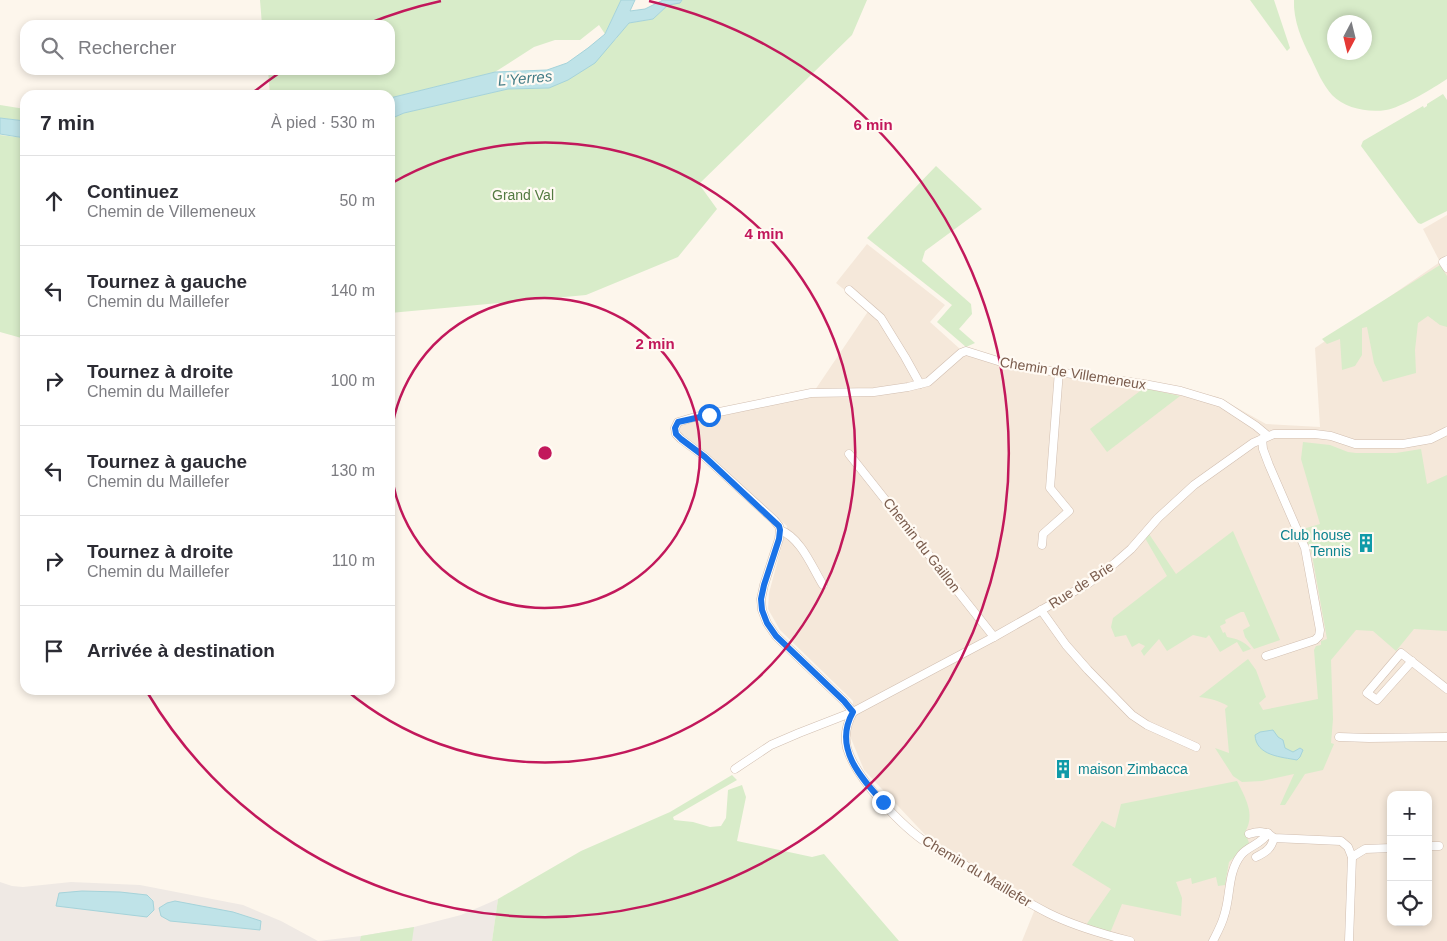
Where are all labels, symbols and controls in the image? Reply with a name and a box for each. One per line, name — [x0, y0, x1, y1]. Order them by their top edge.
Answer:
north arrow — [1327, 15, 1372, 60]
search box — [20, 20, 395, 75]
icon: search — [38, 34, 66, 62]
text: Rechercher — [78, 37, 176, 58]
water label: L'Yerres — [497, 67, 553, 89]
text: 7 min — [40, 111, 95, 134]
text: À pied · 530 m — [271, 114, 375, 131]
text: 6 min — [853, 116, 893, 133]
text: Continuez — [87, 181, 179, 202]
icon: ahead — [40, 187, 68, 215]
park label: Grand Val — [492, 187, 554, 203]
text: 50 m — [339, 192, 375, 209]
text: Chemin de Villemeneux — [87, 203, 256, 220]
text: 4 min — [744, 225, 784, 242]
text: Tournez à gauche — [87, 271, 247, 292]
icon: left — [40, 277, 68, 305]
text: 140 m — [331, 282, 375, 299]
text: Chemin du Maillefer — [87, 293, 229, 310]
text: 2 min — [635, 335, 675, 352]
street label: Chemin de Villemeneux — [999, 354, 1147, 392]
text: Tournez à droite — [87, 361, 233, 382]
icon: right — [40, 367, 68, 395]
text: 100 m — [331, 372, 375, 389]
text: Chemin du Maillefer — [87, 383, 229, 400]
route start — [698, 404, 721, 427]
centre of rings — [536, 444, 554, 462]
text: Tournez à gauche — [87, 451, 247, 472]
icon: left — [40, 457, 68, 485]
text: 130 m — [331, 462, 375, 479]
text: Chemin du Maillefer — [87, 473, 229, 490]
street label: Chemin du Gaillon — [880, 495, 964, 595]
place label: Club house Tennis — [1280, 527, 1351, 559]
building icon: Club house Tennis — [1355, 532, 1377, 554]
text: Tournez à droite — [87, 541, 233, 562]
icon: right — [40, 547, 68, 575]
text: 110 m — [332, 552, 375, 569]
street label: Rue de Brie — [1046, 558, 1117, 612]
text: Chemin du Maillefer — [87, 563, 229, 580]
icon: arrive — [40, 637, 68, 665]
text: Arrivée à destination — [87, 640, 275, 661]
building icon: maison Zimbacca — [1052, 758, 1074, 780]
place label: maison Zimbacca — [1078, 761, 1188, 777]
route end — [872, 791, 895, 814]
map controls — [1387, 791, 1432, 926]
button: + — [1387, 791, 1432, 836]
street label: Chemin du Maillefer — [920, 832, 1035, 910]
button: − — [1387, 836, 1432, 881]
button: locate — [1387, 881, 1432, 926]

